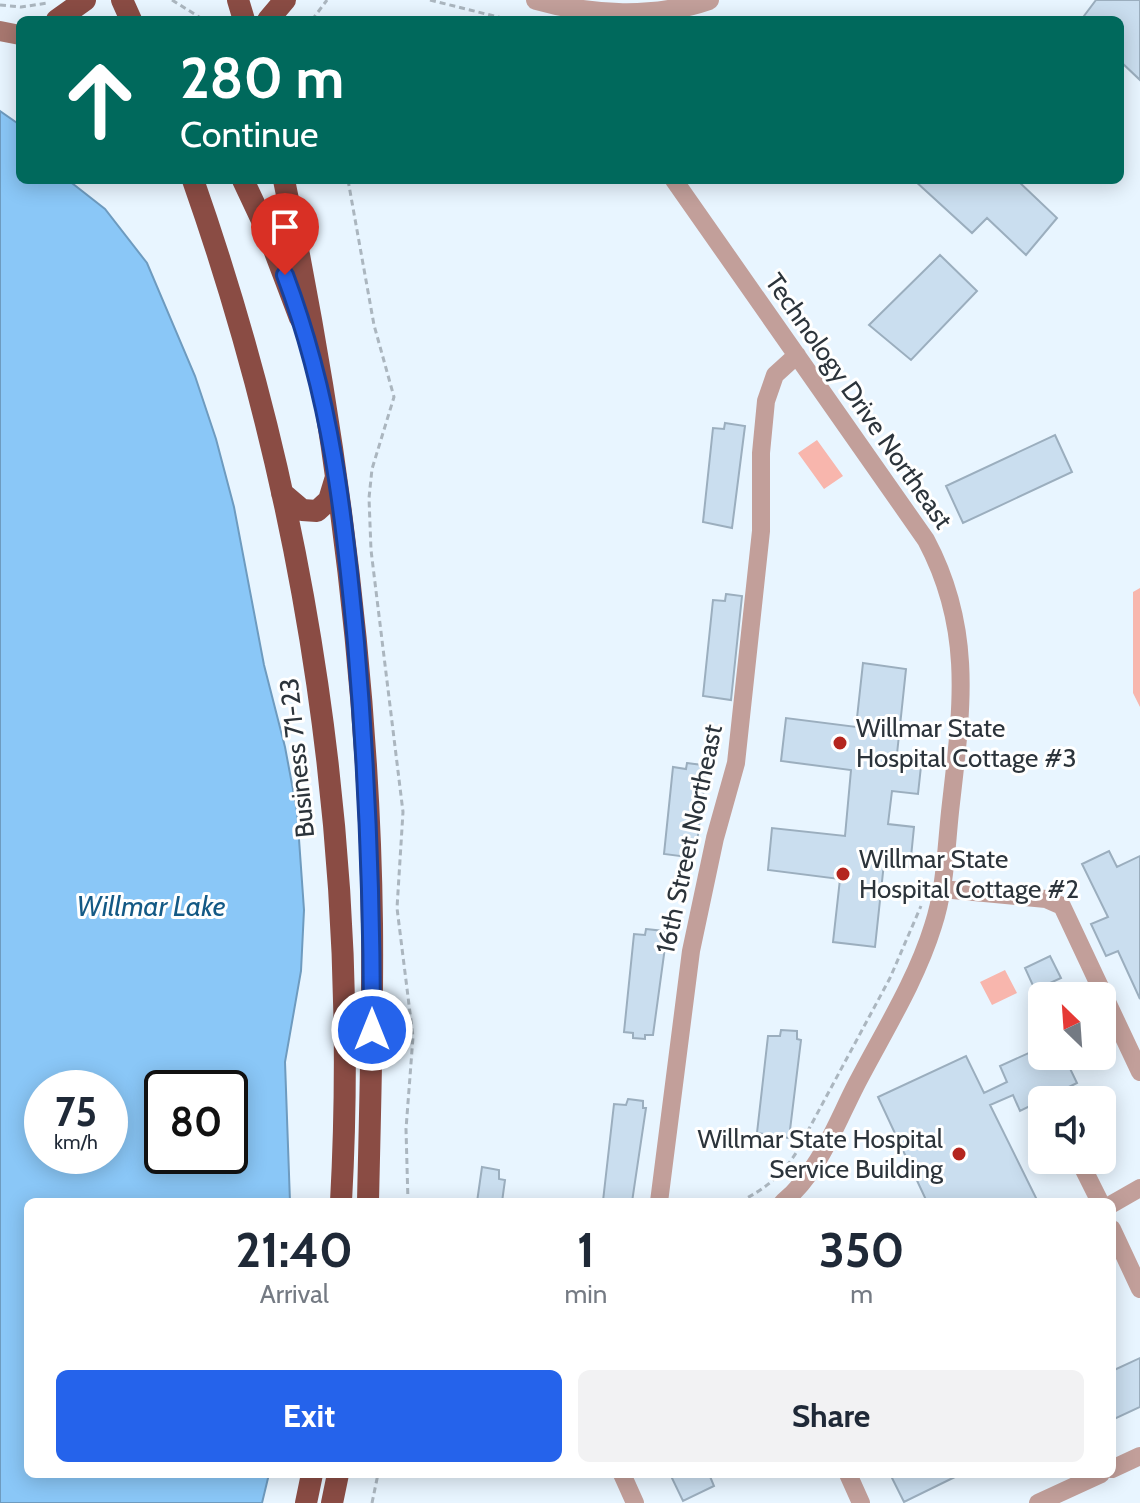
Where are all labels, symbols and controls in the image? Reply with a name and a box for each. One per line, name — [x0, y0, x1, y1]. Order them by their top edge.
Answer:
text: 280 m — [180, 44, 344, 112]
icon: ahead — [48, 48, 152, 152]
text: Continue — [180, 112, 319, 156]
pin — [251, 193, 319, 275]
icon: arrive — [263, 205, 307, 249]
street label: Technology Drive Northeast — [758, 267, 960, 535]
street label: Business 71-23 — [273, 677, 321, 839]
place label: Willmar State Hospital Cottage #3 — [856, 712, 1077, 774]
street label: 16th Street Northeast — [649, 721, 729, 956]
marker: Willmar State Hospital Cottage #3 — [831, 734, 849, 752]
place label: Willmar State Hospital Cottage #2 — [859, 843, 1079, 905]
marker: Willmar State Hospital Cottage #2 — [834, 865, 852, 883]
water label: Willmar Lake — [76, 889, 226, 923]
north arrow — [1028, 982, 1116, 1070]
map controls — [1028, 982, 1116, 1174]
position arrow — [330, 988, 414, 1072]
speed limit sign: 80 — [144, 1070, 248, 1174]
button: sound — [1028, 1086, 1116, 1174]
text: 75 — [55, 1087, 97, 1136]
place label: Willmar State Hospital Service Building — [697, 1123, 944, 1185]
text: km/h — [54, 1130, 98, 1154]
marker: Willmar State Hospital Service Building — [950, 1145, 968, 1163]
text: 21:40 — [236, 1221, 353, 1279]
text: 1 — [577, 1221, 595, 1279]
text: 350 — [819, 1221, 904, 1279]
text: Arrival — [260, 1278, 329, 1310]
text: min — [565, 1278, 607, 1310]
text: m — [850, 1278, 873, 1310]
button: Exit — [56, 1370, 562, 1462]
button: Share — [578, 1370, 1084, 1462]

